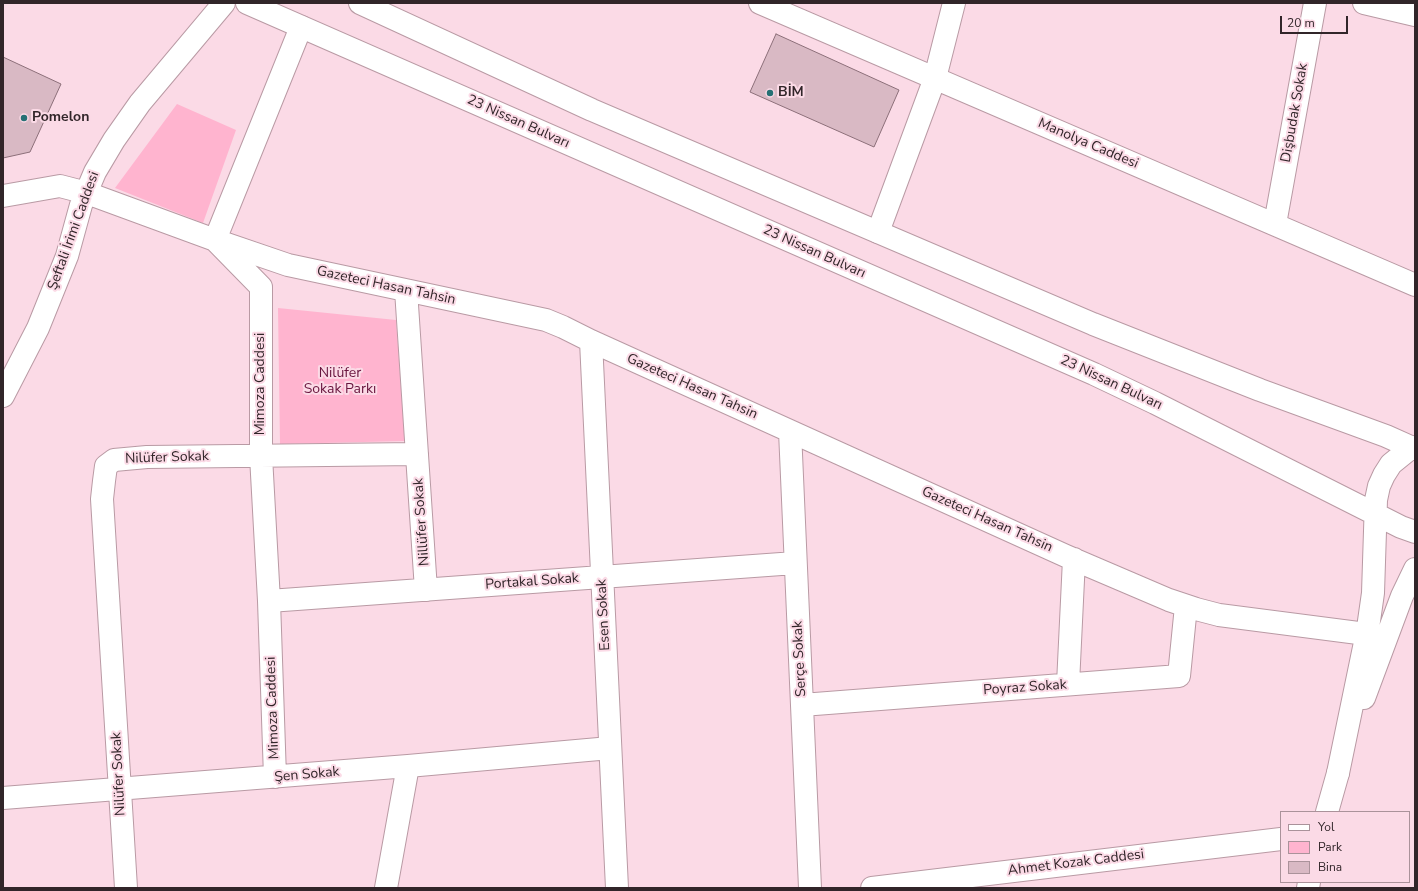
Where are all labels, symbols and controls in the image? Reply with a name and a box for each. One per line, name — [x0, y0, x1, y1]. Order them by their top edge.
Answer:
scale bar — [1282, 8, 1350, 34]
text: 20 m — [1287, 15, 1315, 31]
street label: Dişbudak Sokak — [1278, 62, 1312, 164]
place label: BİM — [778, 85, 804, 101]
marker: BİM — [765, 88, 775, 98]
street label: 23 Nissan Bulvarı — [464, 92, 572, 152]
place label: Pomelon — [32, 110, 89, 126]
marker: Pomelon — [19, 113, 29, 123]
street label: Manolya Caddesi — [1035, 115, 1141, 173]
street label: Şeftali İrimi Caddesi — [45, 170, 103, 292]
street label: 23 Nissan Bulvarı — [760, 222, 868, 282]
street label: Gazeteci Hasan Tahsin — [315, 263, 457, 309]
street label: Mimoza Caddesi — [253, 333, 269, 435]
street label: Gazeteci Hasan Tahsin — [624, 351, 760, 423]
street label: 23 Nissan Bulvarı — [1057, 352, 1165, 414]
park label: Nilüfer Sokak Parkı — [304, 366, 376, 398]
street label: Nilüfer Sokak — [125, 448, 209, 468]
street label: Nillüfer Sokak — [411, 478, 433, 566]
street label: Gazeteci Hasan Tahsin — [919, 484, 1055, 556]
street label: Portakal Sokak — [485, 570, 579, 594]
street label: Esen Sokak — [594, 579, 614, 651]
street label: Serçe Sokak — [790, 621, 810, 697]
street label: Mimoza Caddesi — [263, 656, 283, 760]
street label: Poyraz Sokak — [983, 677, 1067, 699]
street label: Nilüfer Sokak — [108, 732, 130, 816]
street label: Şen Sokak — [274, 764, 340, 786]
legend — [1280, 811, 1410, 883]
text: Yol — [1318, 819, 1334, 835]
text: Park — [1318, 839, 1342, 855]
street label: Ahmet Kozak Caddesi — [1007, 846, 1145, 880]
text: Bina — [1318, 859, 1342, 875]

